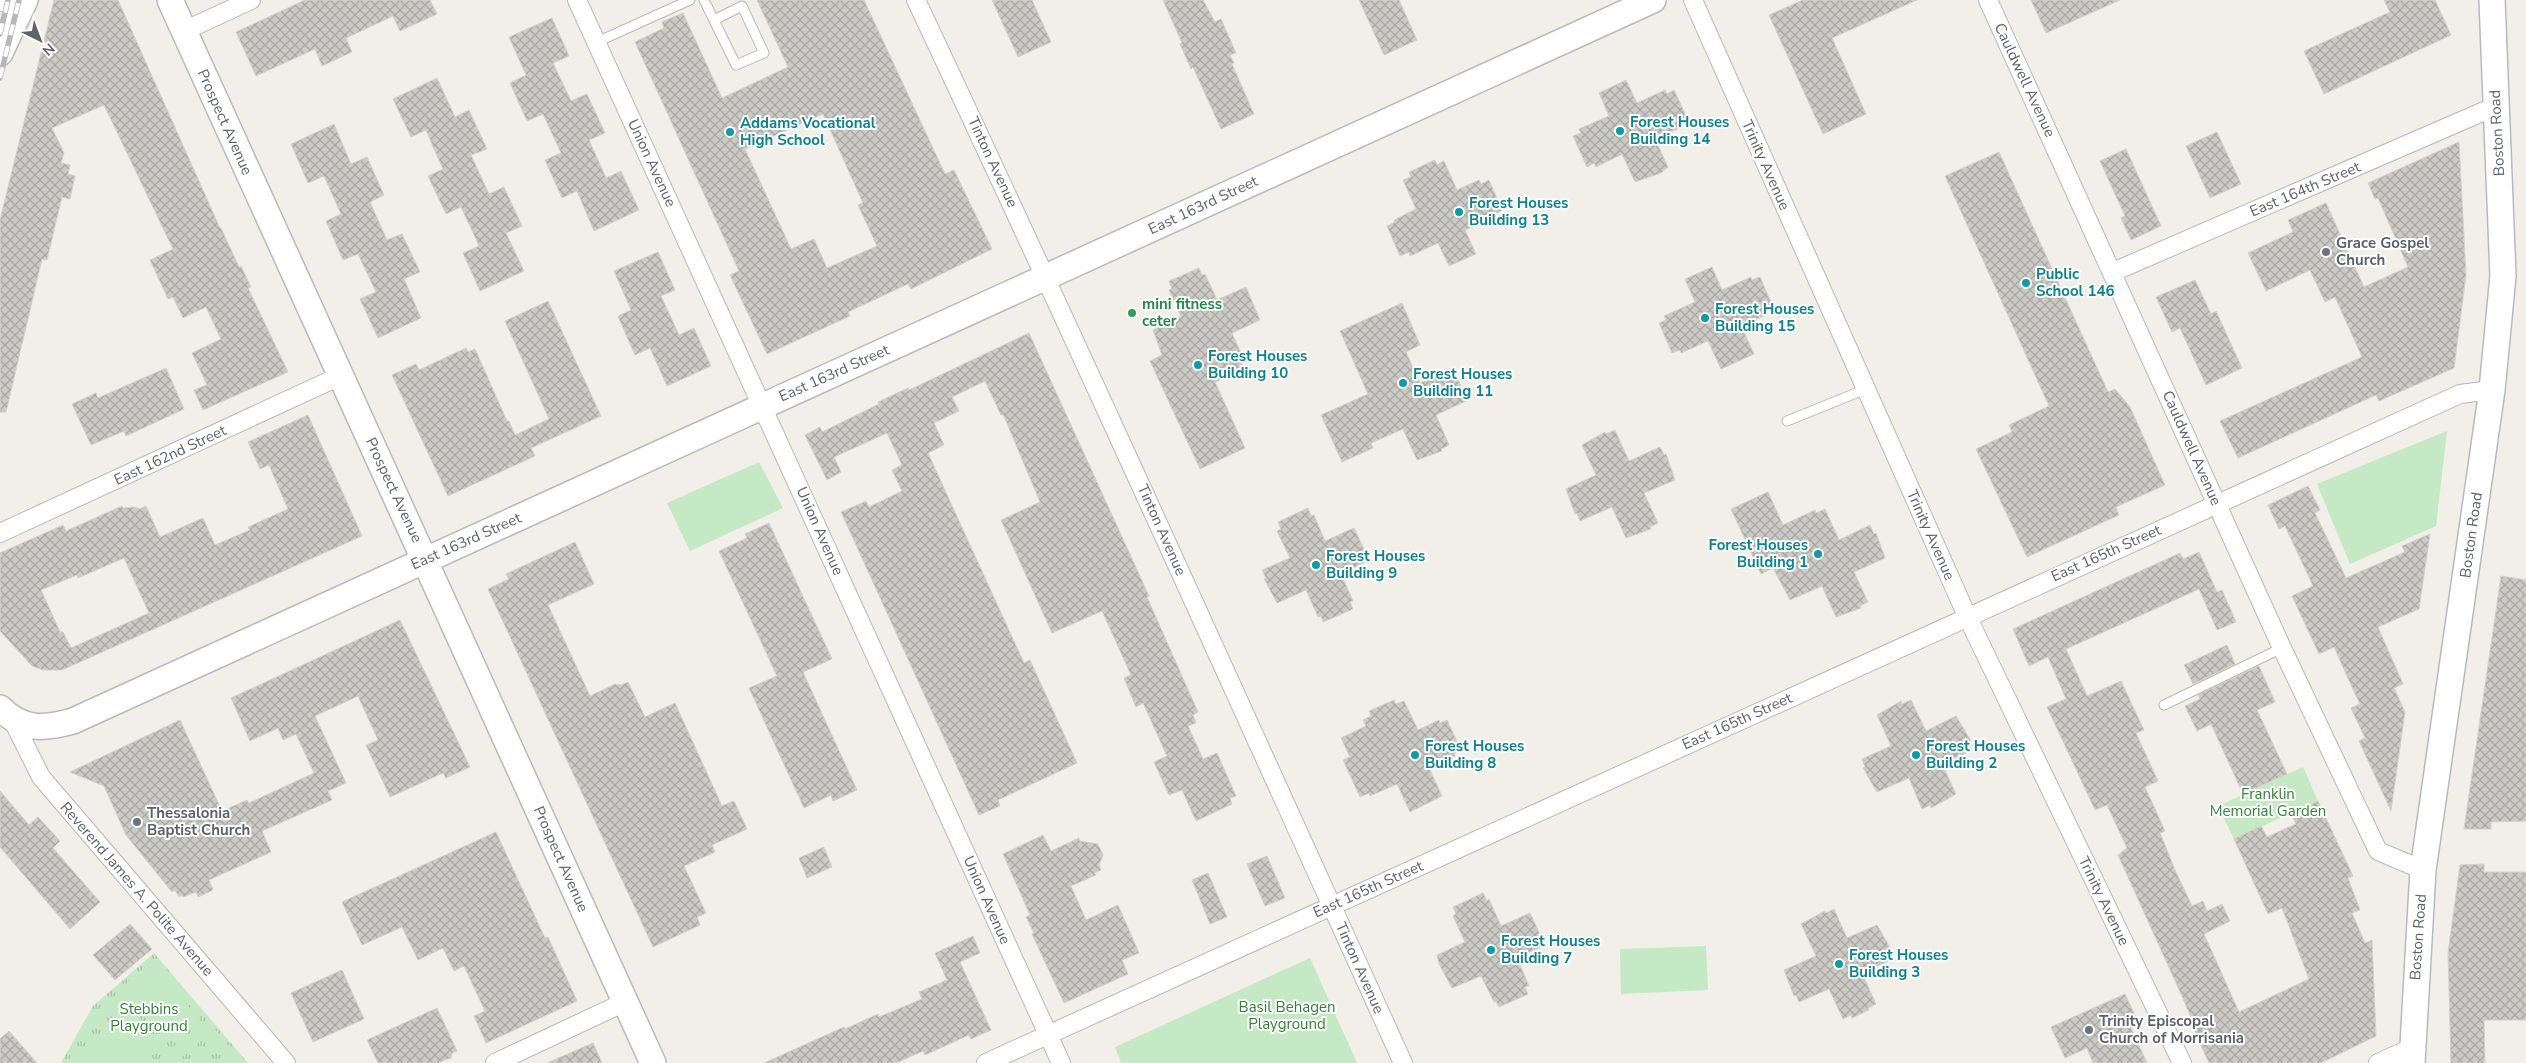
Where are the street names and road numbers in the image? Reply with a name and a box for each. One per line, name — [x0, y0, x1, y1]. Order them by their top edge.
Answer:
street label: Cauldwell Avenue — [1990, 20, 2060, 140]
street label: Prospect Avenue — [193, 66, 257, 178]
street label: Boston Road — [2485, 89, 2509, 177]
street label: Tinton Avenue — [963, 113, 1023, 211]
street label: Union Avenue — [623, 116, 681, 210]
street label: Trinity Avenue — [1737, 117, 1795, 213]
street label: East 164th Street — [2247, 156, 2364, 221]
street label: East 163rd Street — [1145, 171, 1262, 239]
street label: East 163rd Street — [776, 339, 893, 406]
street label: Cauldwell Avenue — [2158, 387, 2226, 509]
street label: East 162nd Street — [111, 420, 230, 490]
street label: Prospect Avenue — [361, 434, 427, 546]
street label: Tinton Avenue — [1133, 481, 1191, 579]
street label: Union Avenue — [792, 484, 848, 578]
street label: Trinity Avenue — [1902, 487, 1960, 583]
street label: Boston Road — [2455, 491, 2487, 579]
street label: East 163rd Street — [408, 507, 525, 574]
street label: East 165th Street — [2048, 519, 2165, 586]
street label: East 165th Street — [1679, 687, 1796, 754]
street label: Reverend James A. Polite Avenue — [56, 798, 218, 980]
street label: Prospect Avenue — [529, 803, 593, 915]
street label: Union Avenue — [959, 853, 1015, 947]
street label: Trinity Avenue — [2074, 853, 2134, 949]
street label: East 165th Street — [1310, 855, 1427, 922]
street label: Boston Road — [2405, 893, 2431, 981]
street label: Tinton Avenue — [1331, 919, 1389, 1017]

